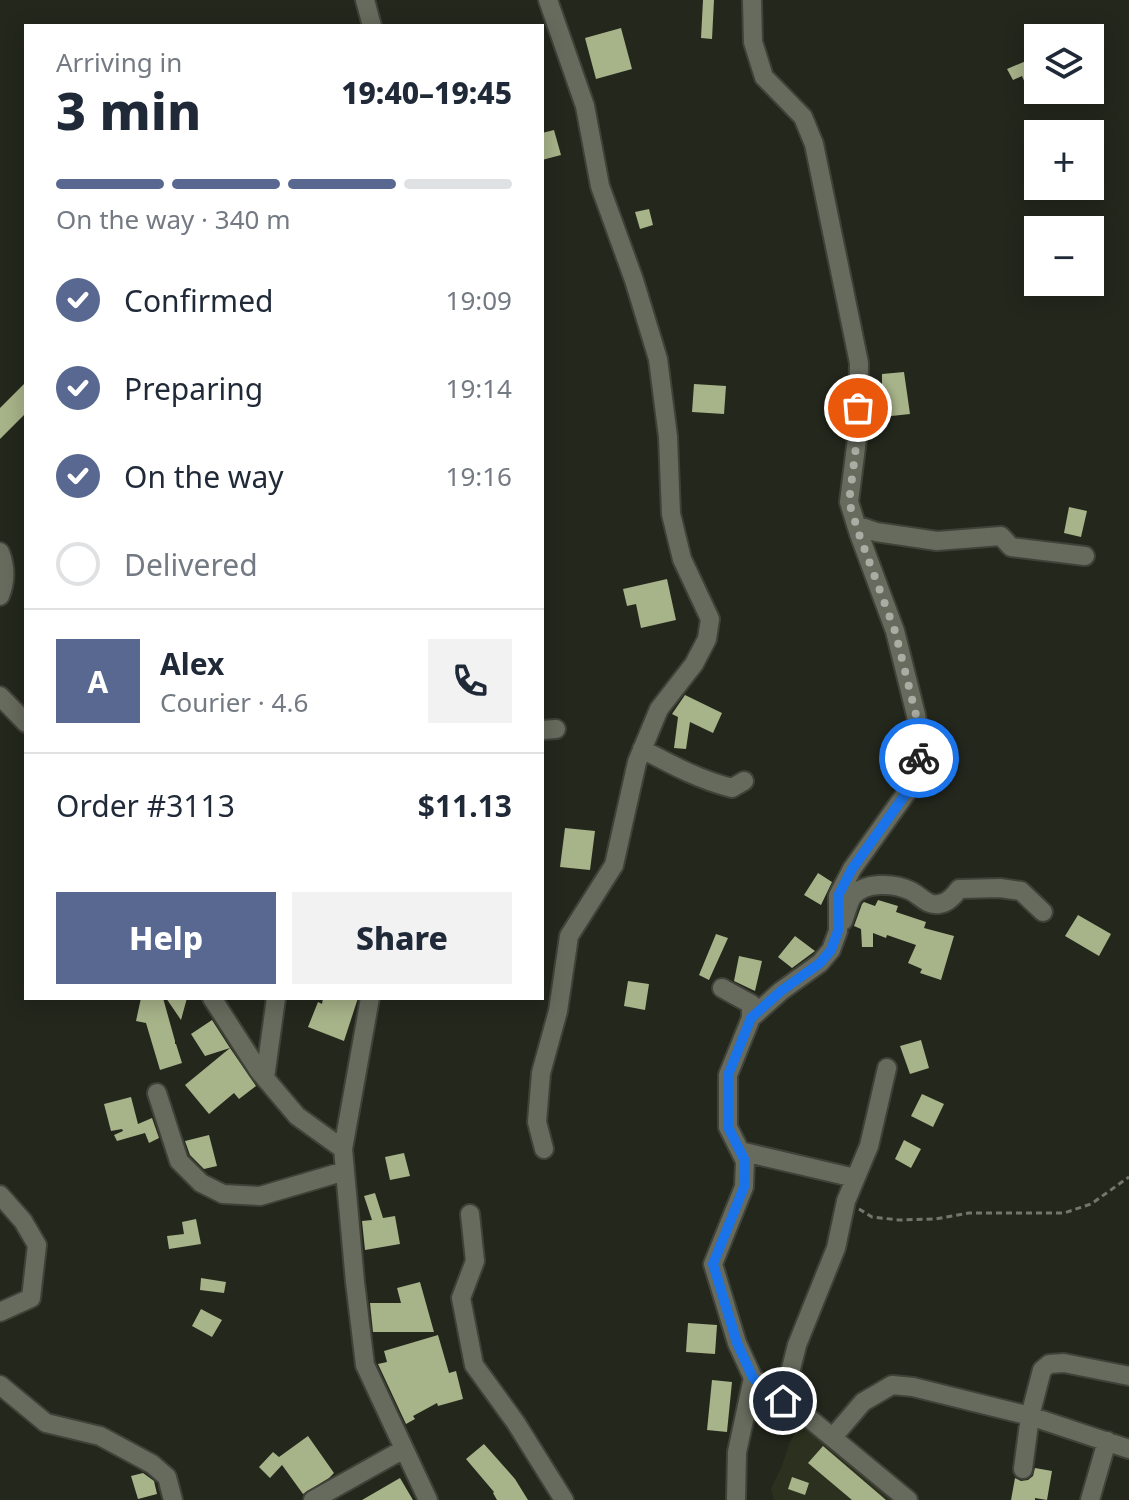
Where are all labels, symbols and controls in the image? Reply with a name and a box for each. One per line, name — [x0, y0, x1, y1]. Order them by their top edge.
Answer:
map controls — [1024, 24, 1104, 296]
button: layers — [1024, 24, 1104, 104]
text: Arriving in — [56, 44, 182, 80]
text: 19:40–19:45 — [341, 72, 512, 113]
text: 3 min — [56, 74, 201, 145]
button: + — [1024, 120, 1104, 200]
text: On the way · 340 m — [56, 201, 290, 237]
button: − — [1024, 216, 1104, 296]
icon: check — [56, 278, 100, 322]
text: Confirmed — [124, 280, 274, 321]
text: 19:09 — [446, 282, 512, 318]
icon: check — [56, 366, 100, 410]
text: Preparing — [124, 368, 263, 409]
text: 19:14 — [446, 370, 512, 406]
pin — [824, 374, 892, 442]
icon: bag — [836, 386, 880, 430]
icon: check — [56, 454, 100, 498]
text: On the way — [124, 456, 284, 497]
text: 19:16 — [446, 458, 512, 494]
text: Delivered — [124, 544, 258, 585]
button: phone — [428, 639, 512, 723]
text: Alex — [160, 643, 224, 684]
text: A — [88, 661, 108, 702]
text: Courier · 4.6 — [160, 684, 308, 720]
courier — [879, 718, 959, 798]
icon: bike — [897, 736, 941, 780]
text: Order #3113 — [56, 785, 235, 826]
text: $11.13 — [418, 785, 512, 826]
button: Help — [56, 892, 276, 984]
button: Share — [292, 892, 512, 984]
pin — [749, 1367, 817, 1435]
icon: home — [761, 1379, 805, 1423]

